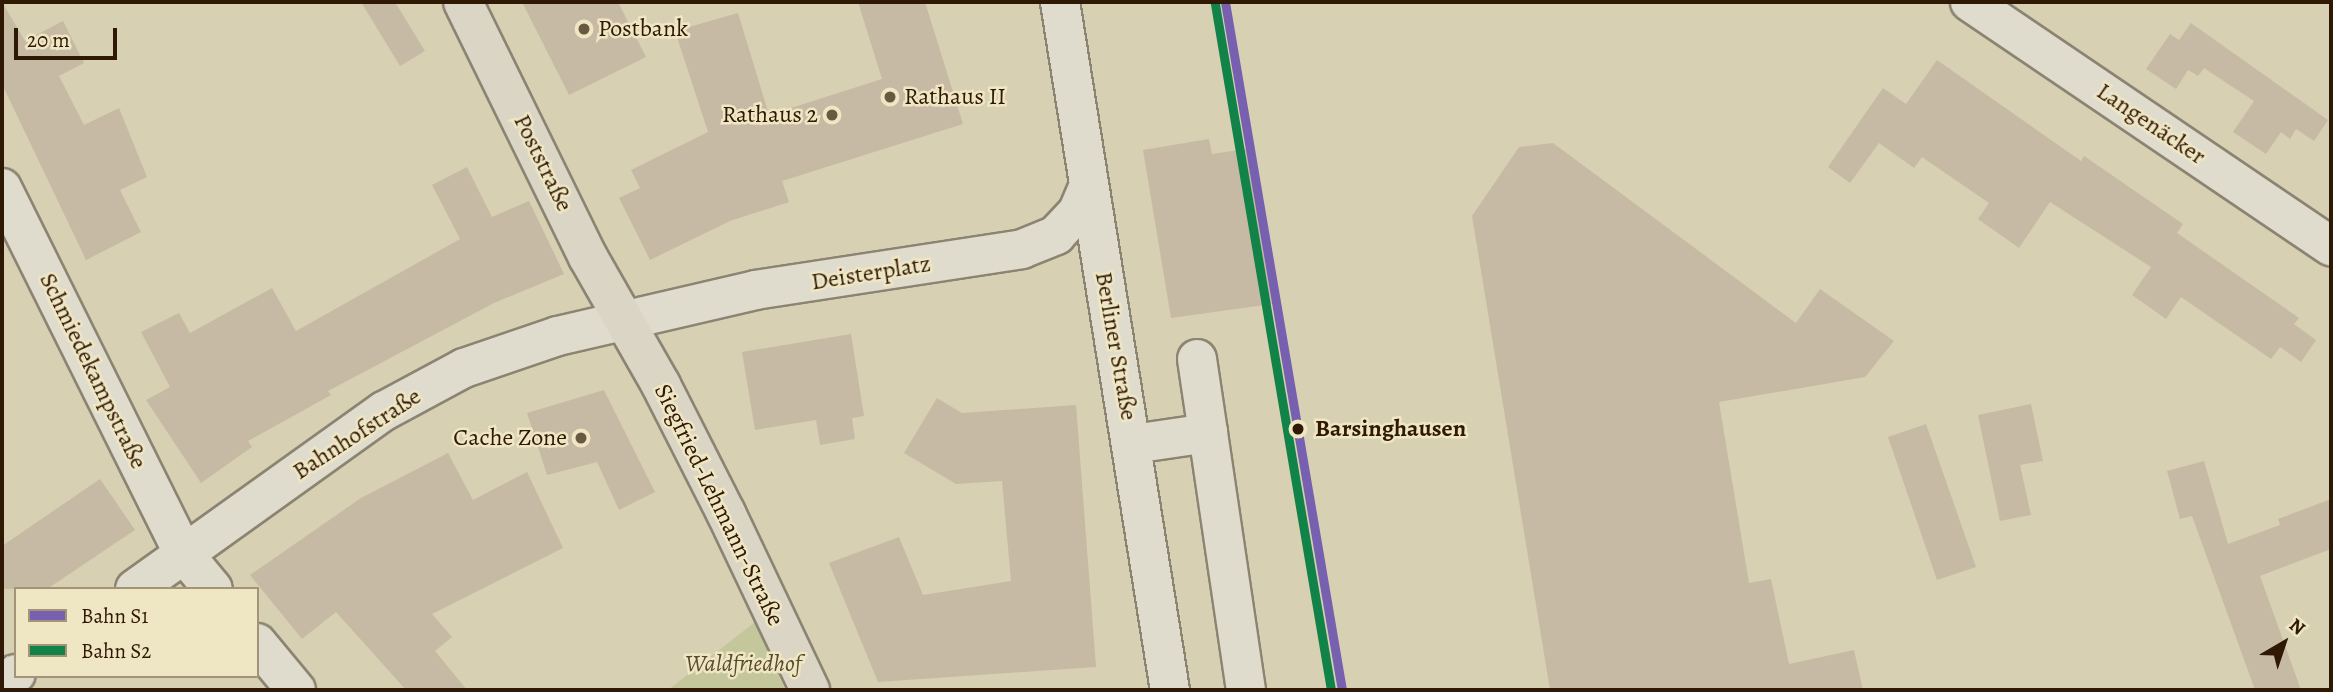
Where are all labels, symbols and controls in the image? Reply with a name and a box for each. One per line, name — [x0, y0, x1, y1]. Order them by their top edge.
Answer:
scale bar — [18, 14, 121, 58]
place label: Postbank — [598, 15, 688, 43]
marker: Postbank — [576, 21, 592, 37]
text: 20 m — [27, 26, 70, 54]
street label: Langenäcker — [2091, 77, 2211, 171]
place label: Rathaus II — [904, 83, 1006, 111]
marker: Rathaus II — [882, 89, 898, 105]
place label: Rathaus 2 — [722, 101, 818, 129]
marker: Rathaus 2 — [824, 107, 840, 123]
street label: Poststraße — [507, 110, 579, 216]
street label: Deisterplatz — [809, 249, 933, 297]
street label: Schmiedekampstraße — [33, 268, 153, 474]
street label: Berliner Straße — [1089, 270, 1143, 422]
street label: Siegfried-Lehmann-Straße — [648, 379, 790, 631]
street label: Bahnhofstraße — [288, 382, 426, 486]
place label: Barsinghausen — [1315, 415, 1466, 443]
marker: Barsinghausen — [1287, 418, 1309, 440]
place label: Cache Zone — [453, 424, 567, 452]
marker: Cache Zone — [573, 430, 589, 446]
legend — [14, 587, 259, 678]
text: Bahn S1 — [81, 602, 149, 630]
north arrow — [2249, 608, 2319, 678]
text: N — [2284, 612, 2311, 641]
text: Bahn S2 — [81, 637, 151, 665]
park label: Waldfriedhof — [685, 650, 801, 678]

